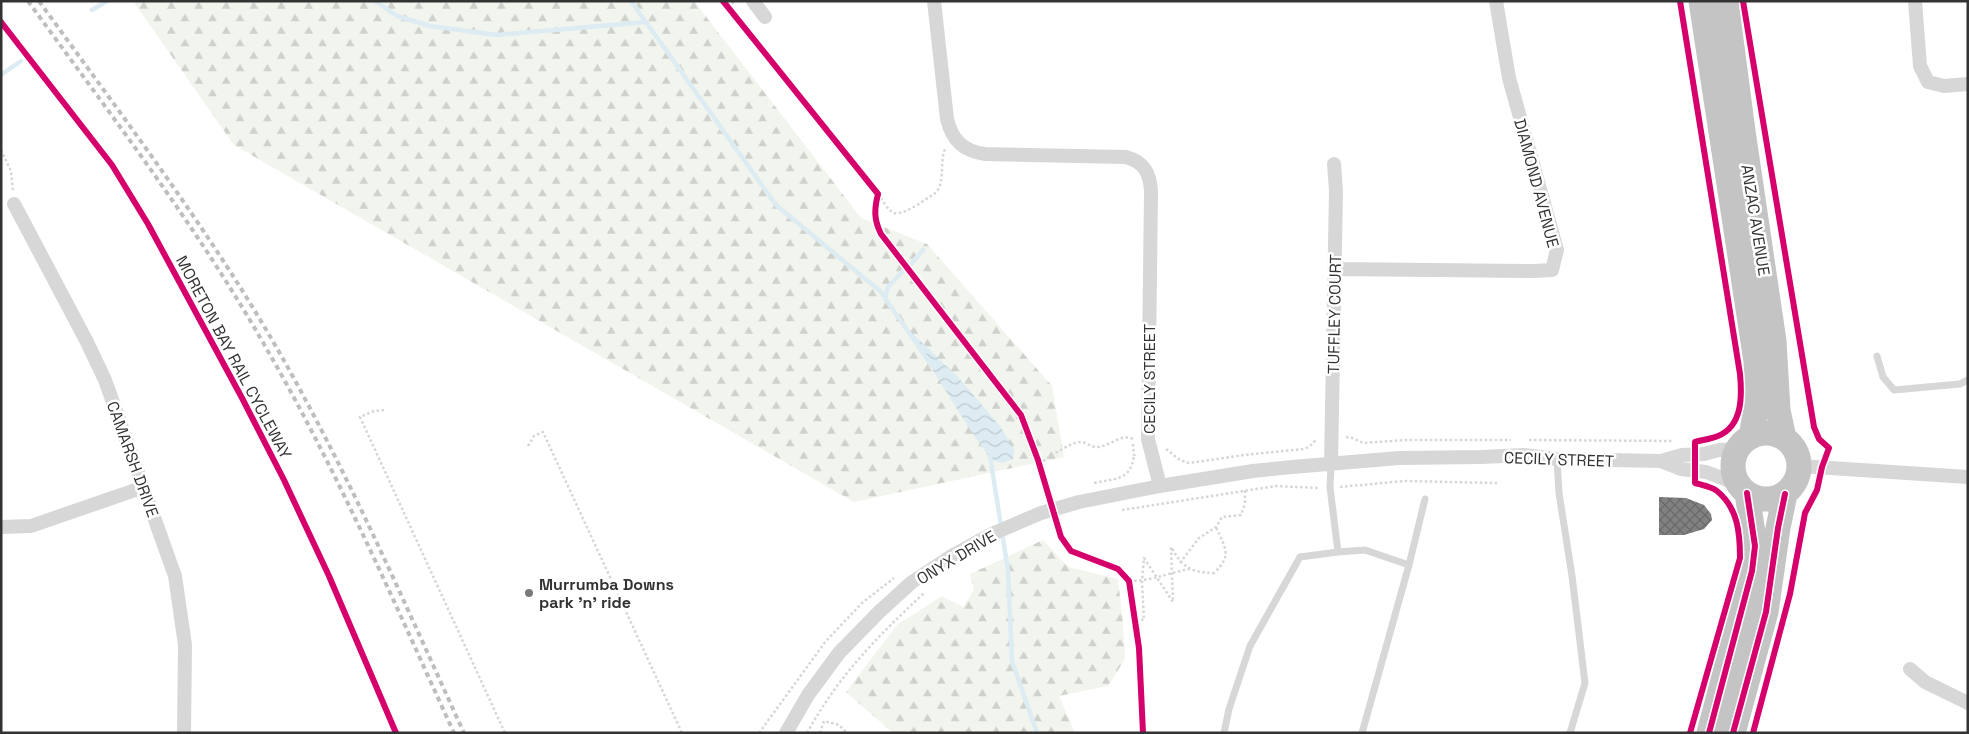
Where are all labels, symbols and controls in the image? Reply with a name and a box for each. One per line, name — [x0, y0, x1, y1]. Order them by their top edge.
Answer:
street label: DIAMOND AVENUE — [1509, 116, 1564, 250]
street label: ANZAC AVENUE — [1736, 163, 1775, 277]
street label: MORETON BAY RAIL CYCLEWAY — [171, 252, 296, 463]
street label: TUFFLEY COURT — [1323, 254, 1346, 374]
street label: CECILY STREET — [1139, 324, 1160, 434]
street label: CAMARSH DRIVE — [102, 398, 163, 520]
street label: CECILY STREET — [1504, 447, 1614, 472]
street label: ONYX DRIVE — [913, 526, 1000, 589]
place label: Murrumba Downs park 'n' ride — [539, 574, 674, 613]
marker: Murrumba Downs park 'n' ride — [523, 587, 535, 599]

